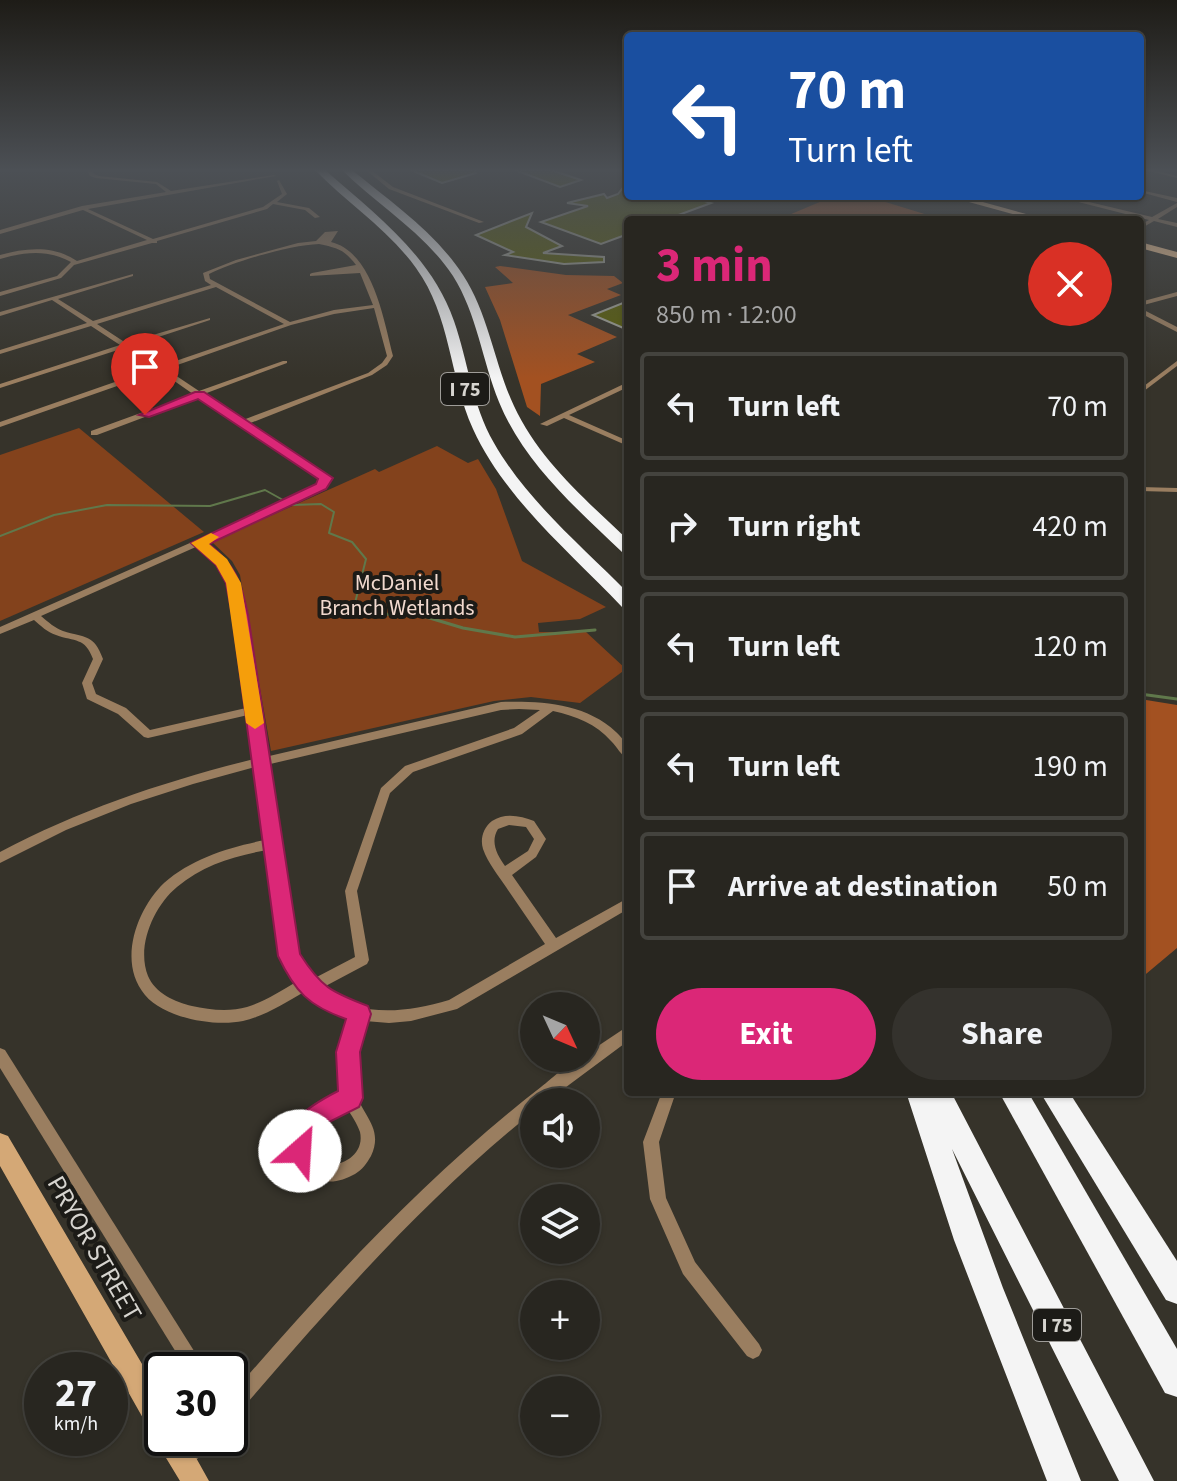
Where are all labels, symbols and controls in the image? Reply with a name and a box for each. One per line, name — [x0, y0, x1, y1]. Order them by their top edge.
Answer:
text: 70 m — [788, 51, 906, 130]
icon: left — [656, 64, 760, 168]
text: Turn left — [788, 125, 913, 176]
text: 3 min — [656, 232, 773, 300]
button: close — [1028, 242, 1112, 326]
text: 850 m · 12:00 — [656, 296, 797, 333]
pin — [111, 333, 179, 415]
icon: arrive — [123, 345, 167, 389]
road number: I 75 — [441, 373, 489, 405]
icon: left — [660, 384, 704, 428]
text: Turn left — [728, 385, 840, 428]
text: 70 m — [1047, 385, 1108, 428]
icon: right — [660, 504, 704, 548]
text: Turn right — [728, 505, 860, 548]
text: 420 m — [1032, 505, 1108, 548]
park label: McDaniel Branch Wetlands — [319, 567, 475, 624]
icon: left — [660, 624, 704, 668]
text: Turn left — [728, 625, 840, 668]
text: 120 m — [1032, 625, 1108, 668]
icon: left — [660, 744, 704, 788]
text: Turn left — [728, 745, 840, 788]
text: 190 m — [1032, 745, 1108, 788]
icon: arrive — [660, 864, 704, 908]
text: Arrive at destination — [728, 865, 998, 908]
text: 50 m — [1047, 865, 1108, 908]
button: Exit — [656, 988, 876, 1080]
button: Share — [892, 988, 1112, 1080]
north arrow — [520, 992, 600, 1072]
map controls — [520, 992, 600, 1456]
button: sound — [520, 1088, 600, 1168]
position arrow — [258, 1109, 342, 1193]
street label: PRYOR STREET — [38, 1169, 151, 1328]
button: layers — [520, 1184, 600, 1264]
button: + — [520, 1280, 600, 1360]
road number: I 75 — [1033, 1309, 1081, 1341]
speed limit sign: 30 — [144, 1352, 248, 1456]
text: 27 — [55, 1365, 97, 1422]
button: − — [520, 1376, 600, 1456]
text: km/h — [54, 1410, 98, 1438]

